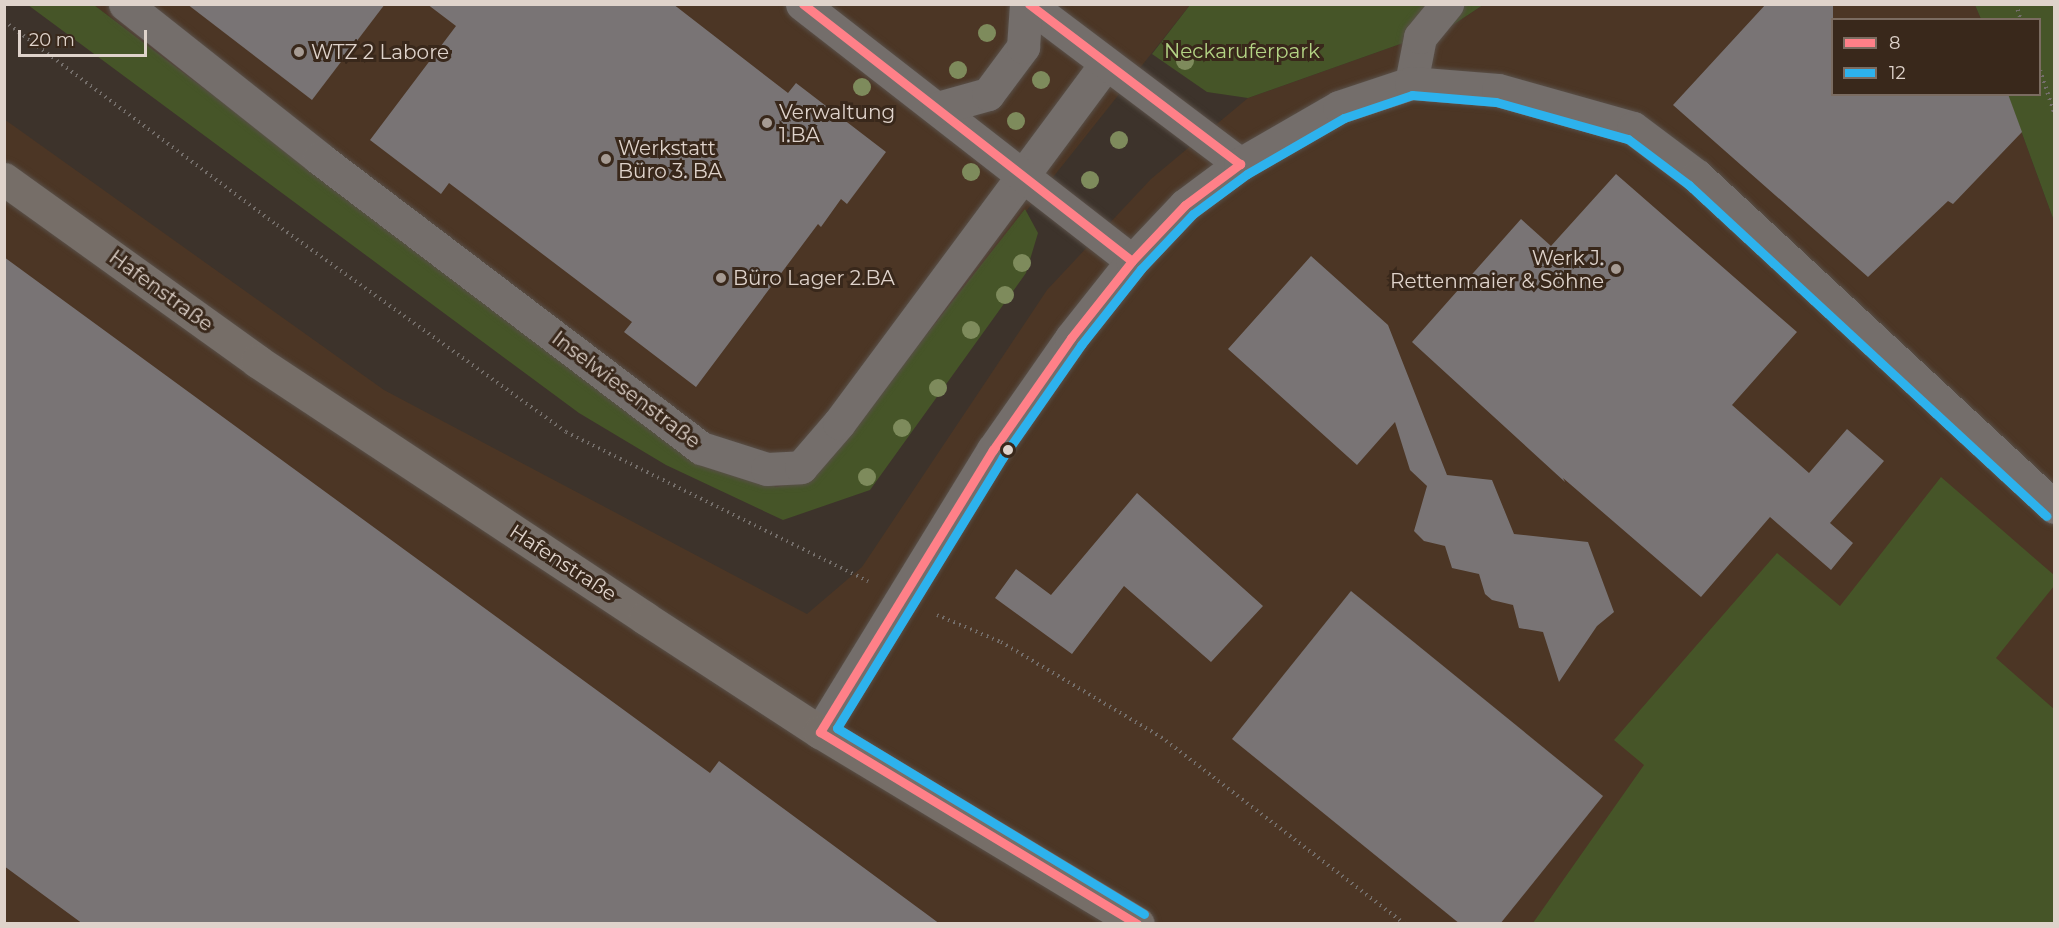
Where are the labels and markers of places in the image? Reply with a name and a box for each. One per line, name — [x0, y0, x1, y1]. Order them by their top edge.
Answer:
place label: WTZ 2 Labore — [311, 40, 449, 64]
marker: WTZ 2 Labore — [292, 45, 306, 59]
place label: Verwaltung 1.BA — [779, 100, 895, 147]
marker: Verwaltung 1.BA — [760, 116, 774, 130]
place label: Werkstatt Büro 3. BA — [618, 136, 722, 183]
marker: Werkstatt Büro 3. BA — [599, 152, 613, 166]
place label: Werk J. Rettenmaier & Söhne — [1390, 246, 1604, 293]
marker: Werk J. Rettenmaier & Söhne — [1609, 262, 1623, 276]
place label: Büro Lager 2.BA — [733, 266, 895, 290]
marker: Büro Lager 2.BA — [714, 271, 728, 285]
unlabelled marker — [1002, 444, 1014, 456]

